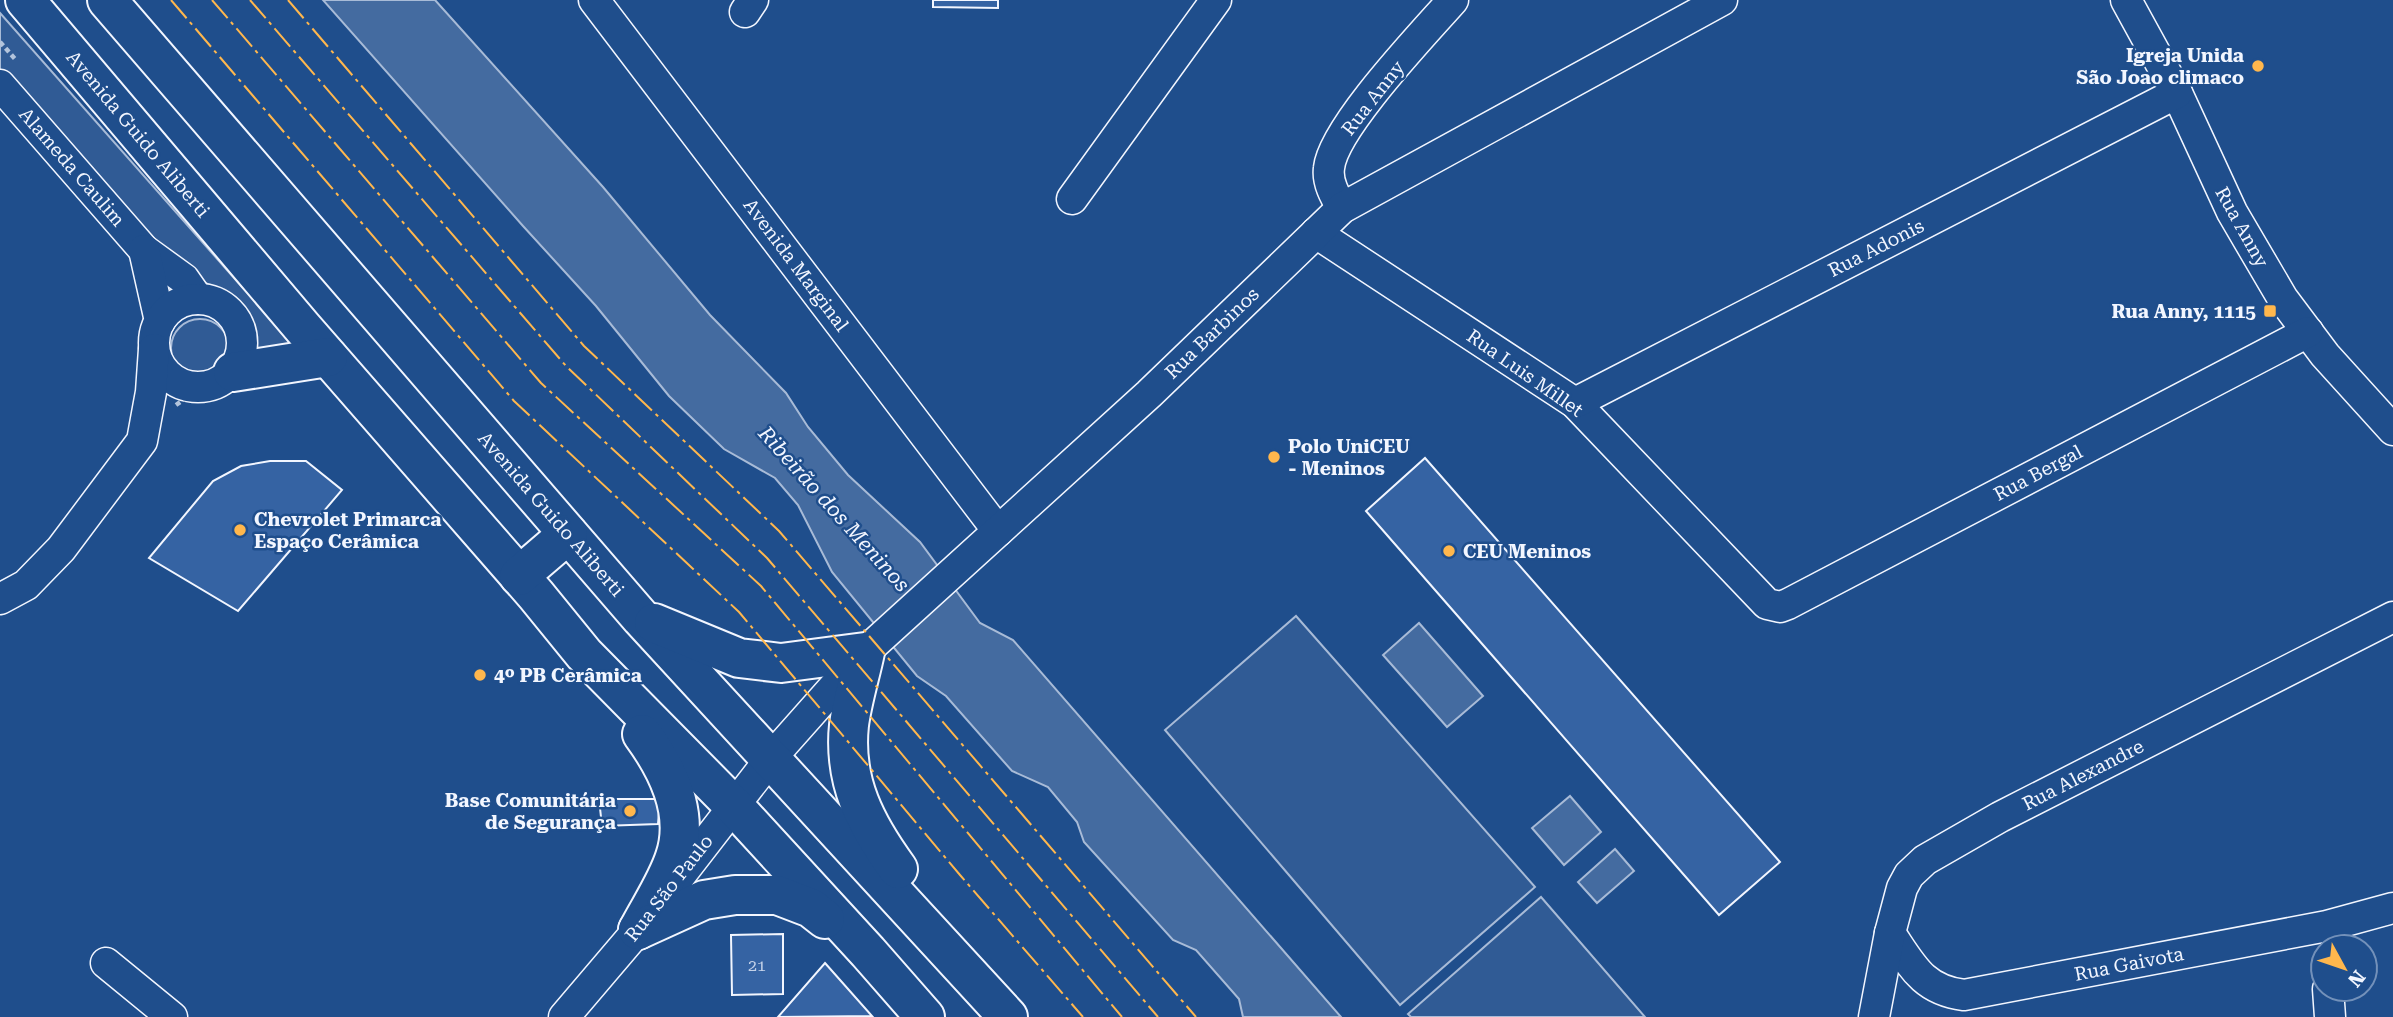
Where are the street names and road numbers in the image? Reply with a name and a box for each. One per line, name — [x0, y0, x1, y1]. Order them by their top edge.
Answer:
street label: Avenida Guido Aliberti — [61, 46, 215, 222]
street label: Rua Anny — [1337, 55, 1410, 140]
street label: Alameda Caulim — [14, 103, 130, 231]
street label: Rua Anny — [2210, 183, 2274, 272]
street label: Avenida Marginal — [739, 194, 854, 336]
street label: Rua Adonis — [1824, 214, 1928, 282]
street label: Rua Barbinos — [1160, 282, 1264, 384]
street label: Rua Luis Millet — [1462, 324, 1588, 422]
street label: Avenida Guido Aliberti — [473, 427, 629, 601]
street label: Rua Bergal — [1990, 440, 2086, 506]
street label: Rua Alexandre — [2018, 735, 2148, 815]
street label: Rua São Paulo — [620, 830, 718, 946]
street label: Rua Gaivota — [2072, 942, 2186, 986]

